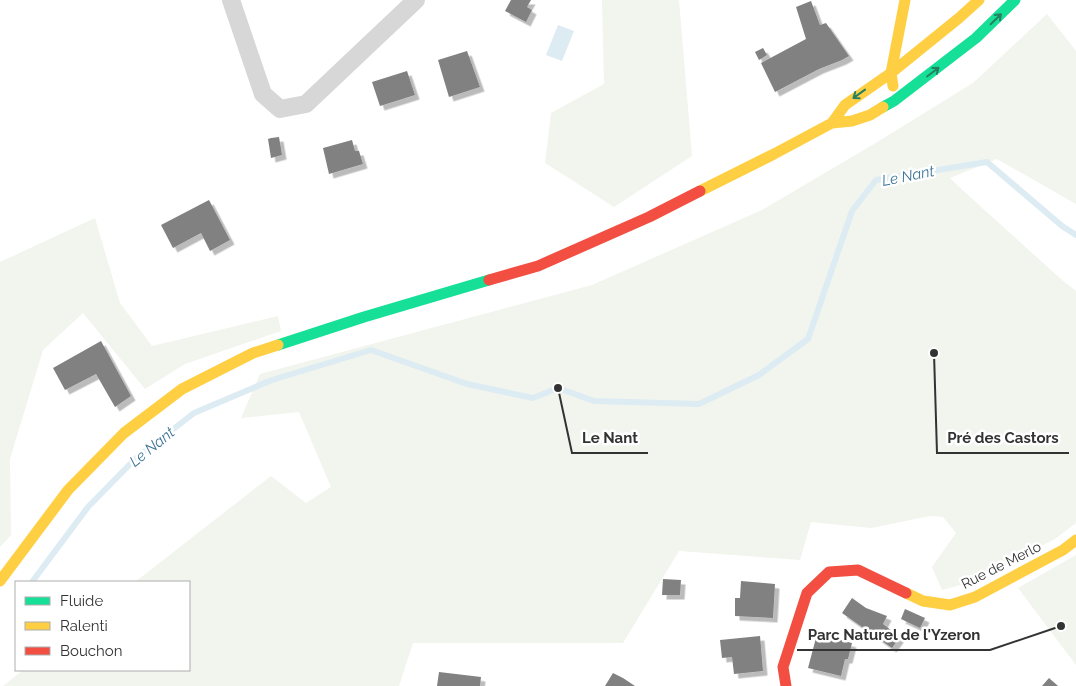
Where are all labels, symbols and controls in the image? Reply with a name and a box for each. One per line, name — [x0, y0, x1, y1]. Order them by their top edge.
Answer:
one-way arrow — [990, 13, 1002, 25]
one-way arrow — [926, 67, 940, 77]
one-way arrow — [853, 89, 866, 100]
water label: Le Nant — [880, 162, 936, 190]
water label: Le Nant — [126, 423, 178, 471]
callout: Le Nant — [572, 423, 648, 453]
callout: Pré des Castors — [937, 423, 1069, 453]
text: Le Nant — [582, 429, 638, 447]
text: Pré des Castors — [947, 429, 1059, 447]
street label: Rue de Merlo — [959, 538, 1043, 592]
legend — [15, 581, 190, 671]
text: Fluide — [60, 592, 103, 610]
text: Ralenti — [60, 617, 108, 635]
callout: Parc Naturel de l'Yzeron — [797, 620, 990, 650]
text: Parc Naturel de l'Yzeron — [808, 626, 980, 644]
text: Bouchon — [60, 642, 122, 660]

